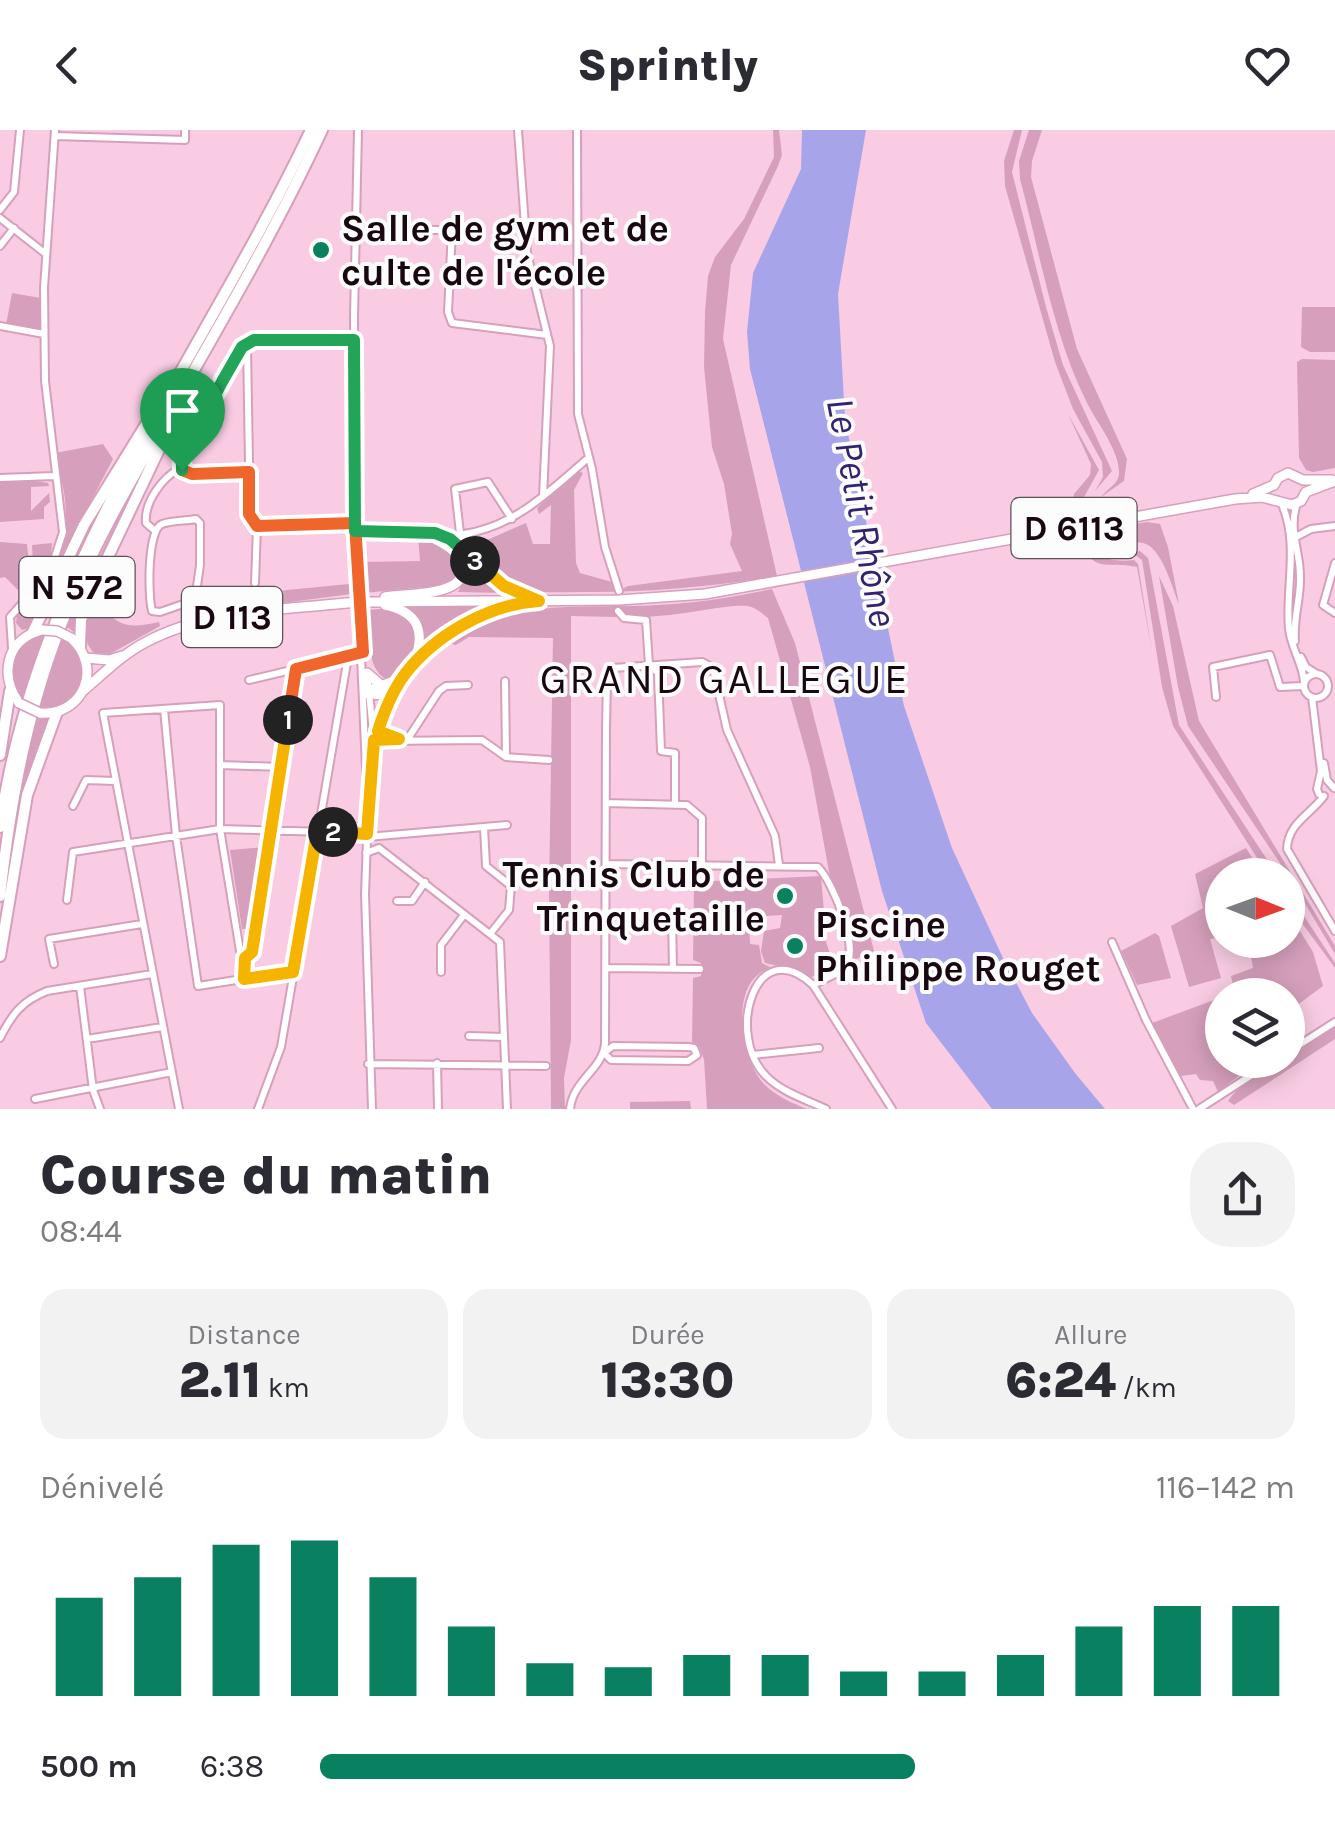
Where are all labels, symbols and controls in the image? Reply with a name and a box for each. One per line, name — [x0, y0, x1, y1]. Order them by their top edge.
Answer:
icon: back — [40, 38, 95, 93]
icon: heart — [1240, 38, 1295, 93]
text: Sprintly — [577, 39, 758, 91]
place label: Salle de gym et de culte de l'école — [341, 206, 669, 295]
marker: Salle de gym et de culte de l'école — [310, 239, 332, 261]
pin — [140, 368, 225, 471]
icon: arrive — [155, 383, 210, 438]
water label: Le Petit Rhône — [817, 393, 907, 631]
road number: D 6113 — [1012, 498, 1136, 558]
pin: 3 — [450, 536, 500, 586]
text: 3 — [466, 544, 484, 577]
road number: N 572 — [20, 557, 134, 617]
road number: D 113 — [182, 587, 282, 647]
district label: GRAND GALLEGUE — [540, 654, 910, 704]
pin: 1 — [263, 695, 313, 745]
text: 1 — [283, 703, 293, 736]
pin: 2 — [308, 807, 358, 857]
text: 2 — [325, 815, 341, 848]
place label: Tennis Club de Trinquetaille — [502, 852, 765, 941]
north arrow — [1205, 858, 1305, 958]
map controls — [1205, 858, 1305, 1078]
marker: Tennis Club de Trinquetaille — [774, 885, 796, 907]
place label: Piscine Philippe Rouget — [815, 902, 1100, 991]
marker: Piscine Philippe Rouget — [784, 935, 806, 957]
button: layers — [1205, 978, 1305, 1078]
button: share — [1190, 1142, 1295, 1247]
text: Course du matin — [40, 1143, 492, 1207]
text: 08:44 — [40, 1213, 122, 1250]
text: Distance — [188, 1318, 301, 1351]
text: Durée — [630, 1318, 705, 1351]
text: Allure — [1054, 1318, 1127, 1351]
text: 2.11 — [179, 1351, 261, 1410]
text: 13:30 — [601, 1351, 734, 1410]
text: 6:24 — [1005, 1351, 1116, 1410]
text: km — [261, 1371, 310, 1404]
text: /km — [1116, 1371, 1177, 1404]
text: Dénivelé — [40, 1469, 164, 1506]
text: 116–142 m — [1156, 1469, 1295, 1506]
text: 500 m — [40, 1748, 138, 1785]
text: 6:38 — [200, 1748, 264, 1785]

